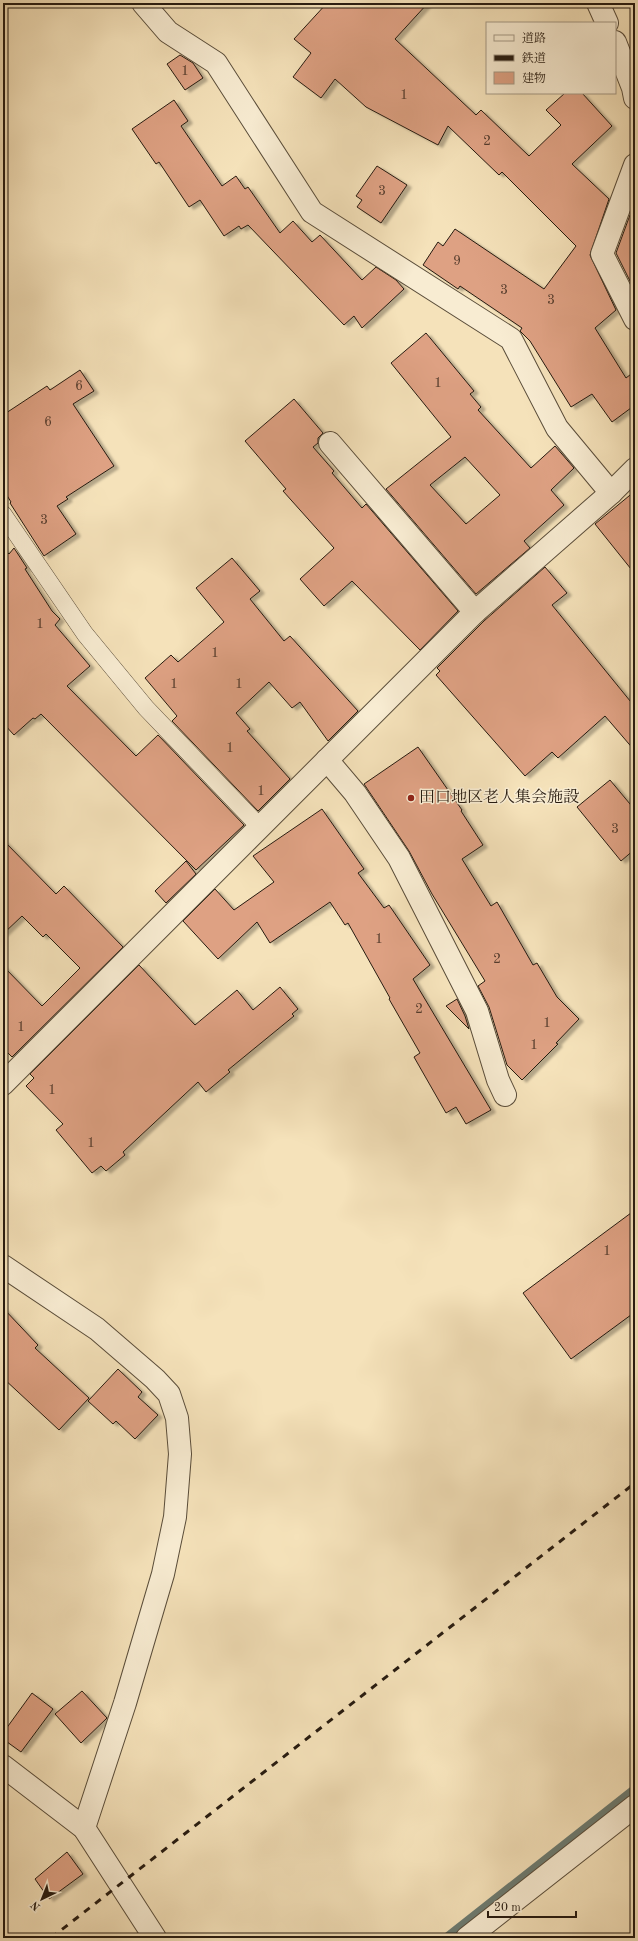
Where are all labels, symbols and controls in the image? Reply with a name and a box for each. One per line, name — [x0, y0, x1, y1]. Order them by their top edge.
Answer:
legend — [486, 22, 616, 94]
text: 道路 — [522, 31, 546, 45]
text: 鉄道 — [521, 51, 546, 65]
house number: 1 — [181, 64, 189, 78]
text: 建物 — [522, 71, 546, 85]
house number: 1 — [400, 88, 408, 102]
house number: 2 — [483, 134, 491, 148]
house number: 3 — [378, 184, 386, 198]
house number: 9 — [453, 254, 461, 268]
house number: 3 — [500, 283, 508, 297]
house number: 3 — [547, 293, 555, 307]
house number: 1 — [434, 376, 442, 390]
house number: 6 — [75, 379, 83, 393]
house number: 6 — [44, 415, 52, 429]
house number: 3 — [40, 513, 48, 527]
house number: 1 — [36, 617, 44, 631]
house number: 1 — [211, 646, 219, 660]
house number: 1 — [170, 677, 178, 691]
house number: 1 — [235, 677, 243, 691]
house number: 1 — [226, 741, 234, 755]
house number: 1 — [257, 784, 265, 798]
place label: 田口地区老人集会施設 — [419, 788, 579, 806]
marker: 田口地区老人集会施設 — [406, 793, 416, 803]
house number: 3 — [611, 822, 619, 836]
house number: 1 — [375, 932, 383, 946]
house number: 2 — [493, 952, 501, 966]
house number: 2 — [415, 1002, 423, 1016]
house number: 1 — [543, 1016, 551, 1030]
house number: 1 — [17, 1020, 25, 1034]
house number: 1 — [530, 1038, 538, 1052]
house number: 1 — [48, 1083, 56, 1097]
house number: 1 — [87, 1136, 95, 1150]
house number: 1 — [603, 1244, 611, 1258]
north arrow — [22, 1879, 62, 1919]
scale bar — [488, 1893, 576, 1919]
text: N — [29, 1898, 43, 1912]
text: 20 m — [494, 1902, 521, 1914]

